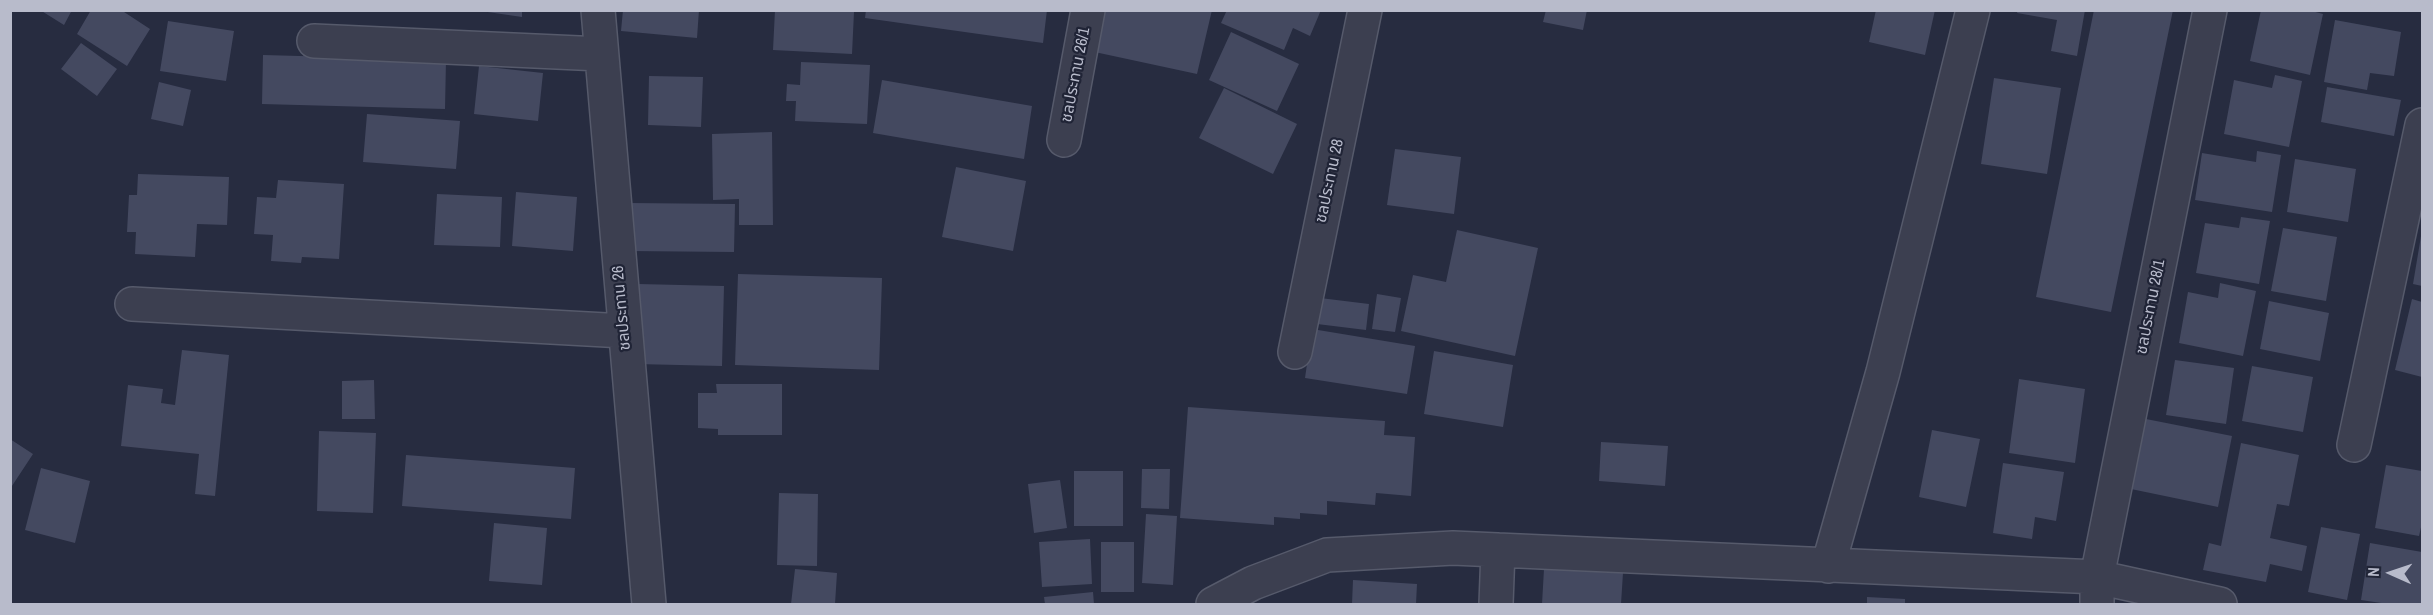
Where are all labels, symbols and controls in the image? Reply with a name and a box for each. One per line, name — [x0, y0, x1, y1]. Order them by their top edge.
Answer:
street label: ชลประทาน 26/1 — [1057, 26, 1095, 124]
street label: ชลประทาน 28 — [1312, 137, 1348, 225]
street label: ชลประทาน 28/1 — [2132, 258, 2170, 356]
street label: ชลประทาน 26 — [609, 265, 635, 351]
north arrow — [2361, 543, 2421, 603]
text: N — [2362, 567, 2384, 577]

